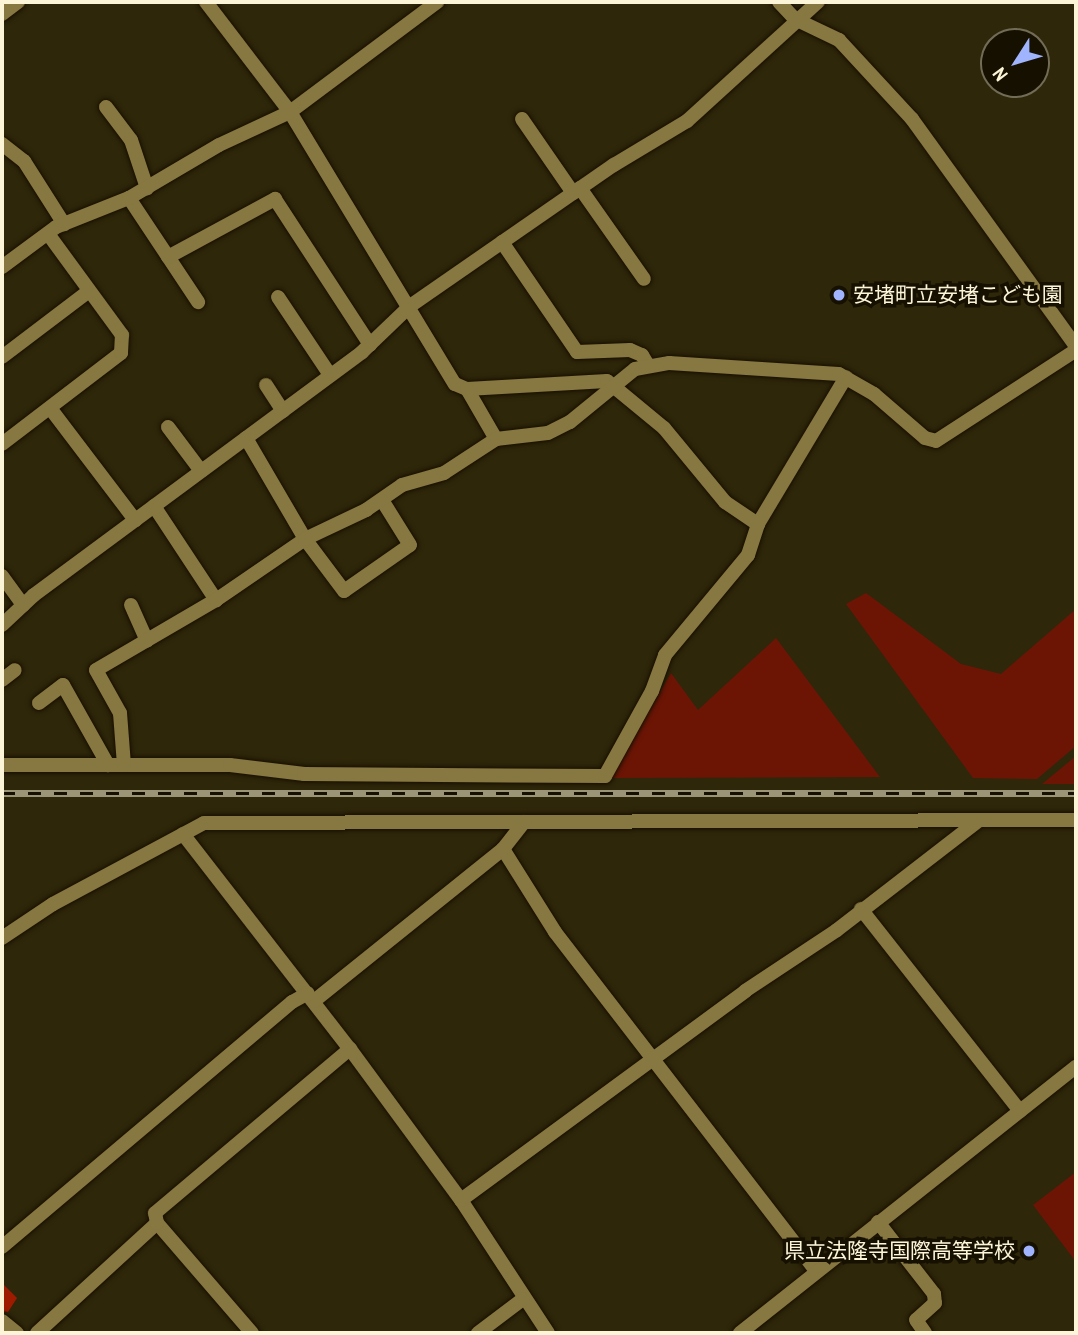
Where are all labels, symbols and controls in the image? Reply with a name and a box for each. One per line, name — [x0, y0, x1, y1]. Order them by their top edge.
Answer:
north arrow — [980, 28, 1050, 98]
text: N — [986, 62, 1014, 87]
place label: 安堵町立安堵こども園 — [853, 282, 1063, 308]
marker: 安堵町立安堵こども園 — [831, 287, 847, 303]
place label: 県立法隆寺国際高等学校 — [784, 1238, 1015, 1264]
marker: 県立法隆寺国際高等学校 — [1021, 1243, 1037, 1259]

